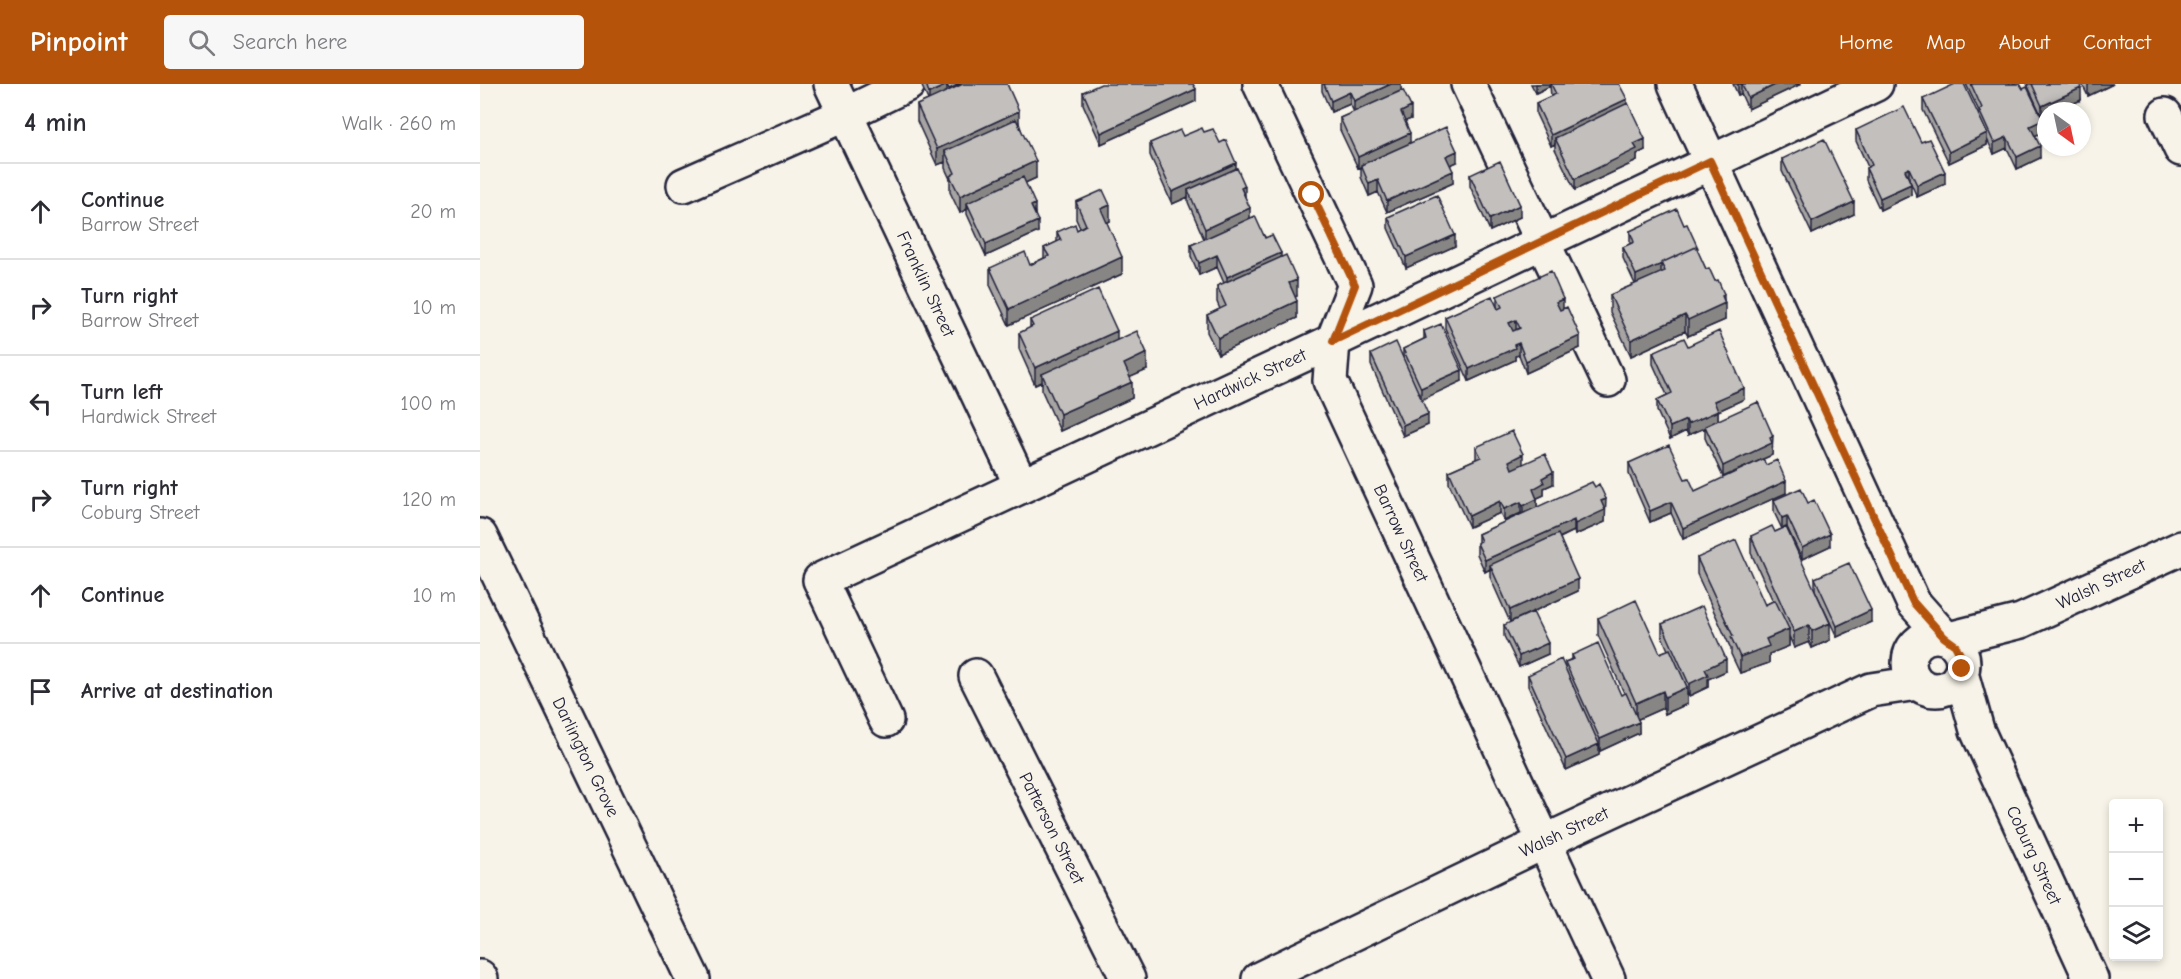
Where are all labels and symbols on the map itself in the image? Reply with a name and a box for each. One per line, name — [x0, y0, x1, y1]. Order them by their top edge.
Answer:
north arrow — [2037, 102, 2091, 156]
route start — [1298, 181, 1324, 207]
street label: Franklin Street — [892, 228, 960, 341]
street label: Hardwick Street — [1191, 344, 1311, 415]
street label: Barrow Street — [1369, 481, 1433, 586]
street label: Walsh Street — [2053, 554, 2150, 614]
route end — [1948, 655, 1974, 681]
street label: Darlington Grove — [547, 694, 624, 821]
street label: Patterson Street — [1014, 769, 1089, 888]
street label: Walsh Street — [1516, 802, 1613, 862]
street label: Coburg Street — [2001, 802, 2066, 909]

